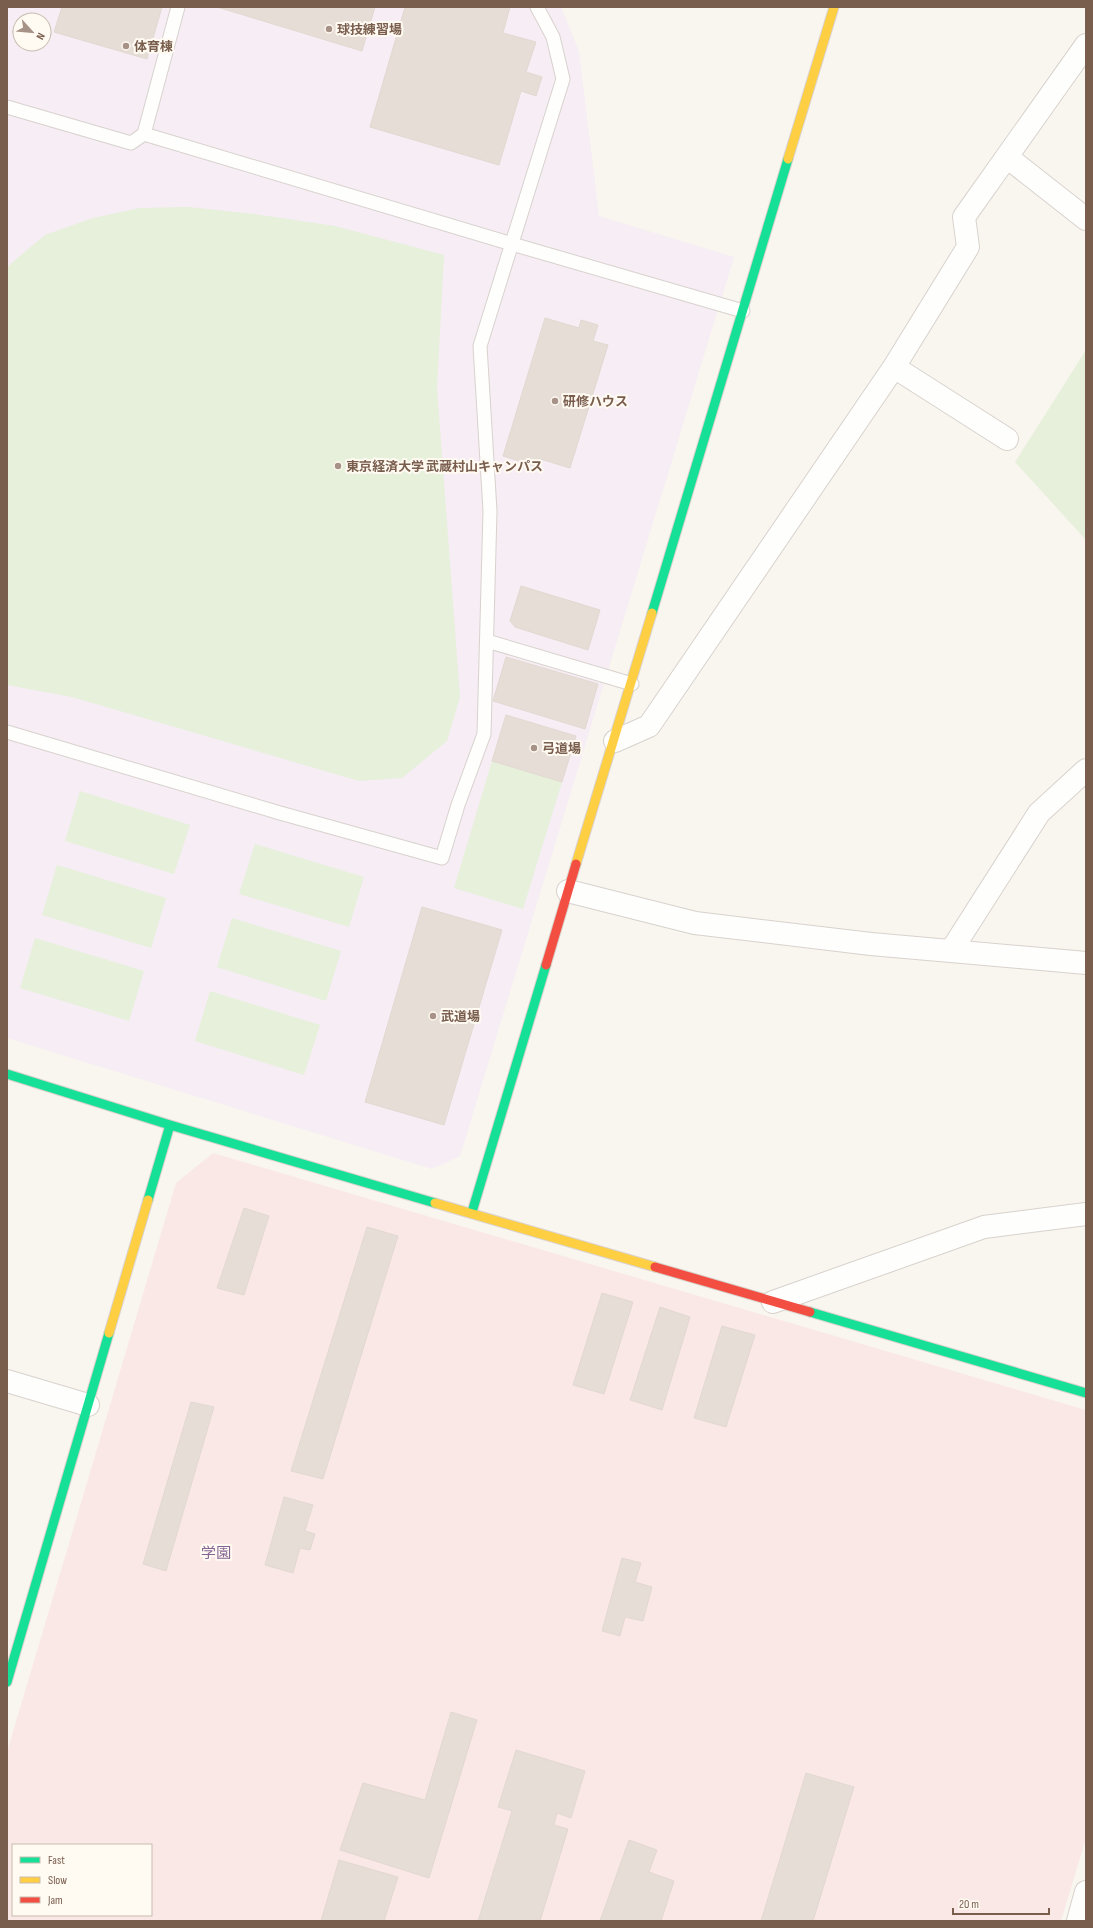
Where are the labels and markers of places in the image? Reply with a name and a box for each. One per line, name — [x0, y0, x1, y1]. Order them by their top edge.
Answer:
place label: 球技練習場 — [337, 22, 402, 38]
marker: 球技練習場 — [324, 24, 334, 34]
place label: 体育棟 — [134, 39, 173, 55]
marker: 体育棟 — [121, 41, 131, 51]
place label: 研修ハウス — [563, 394, 628, 410]
marker: 研修ハウス — [550, 396, 560, 406]
place label: 東京経済大学 武蔵村山キャンパス — [346, 459, 543, 475]
marker: 東京経済大学 武蔵村山キャンパス — [333, 461, 343, 471]
place label: 弓道場 — [542, 741, 581, 757]
marker: 弓道場 — [529, 743, 539, 753]
place label: 武道場 — [441, 1009, 480, 1025]
marker: 武道場 — [428, 1011, 438, 1021]

